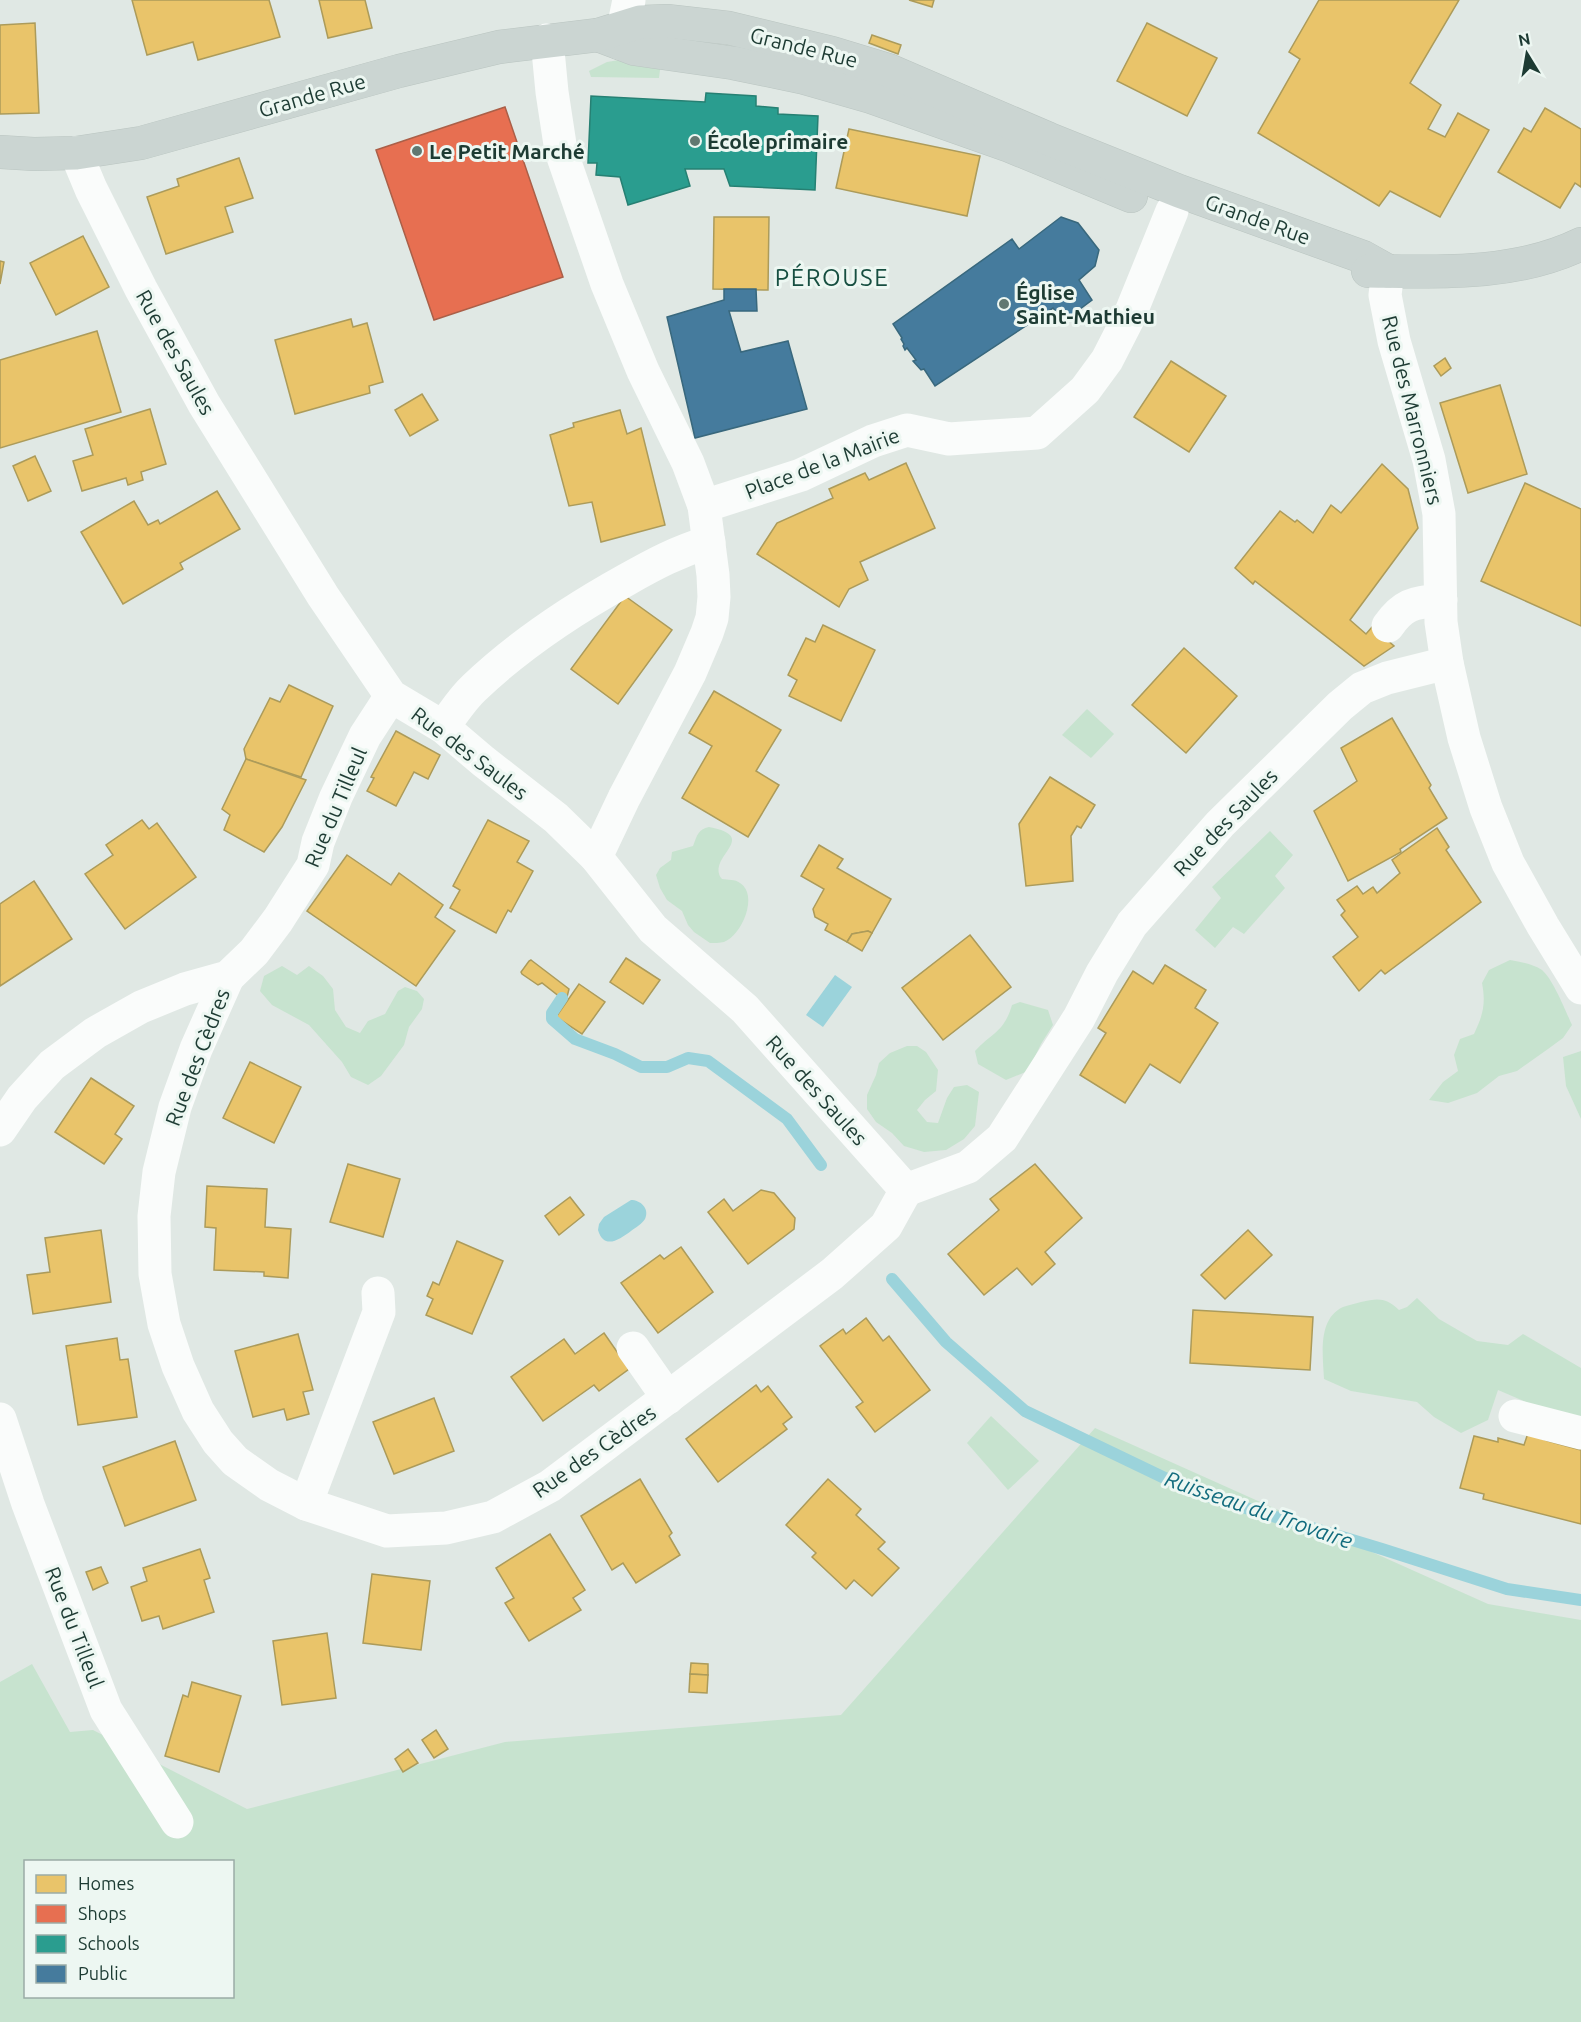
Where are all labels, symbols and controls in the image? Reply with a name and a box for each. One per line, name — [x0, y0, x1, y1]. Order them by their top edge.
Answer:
street label: Grande Rue — [748, 22, 860, 72]
north arrow — [1497, 24, 1557, 84]
text: N — [1517, 29, 1532, 49]
street label: Grande Rue — [256, 68, 368, 122]
place label: École primaire — [707, 129, 848, 153]
marker: École primaire — [688, 134, 702, 148]
place label: Le Petit Marché — [429, 139, 585, 163]
marker: Le Petit Marché — [410, 144, 424, 158]
street label: Grande Rue — [1202, 189, 1314, 249]
district label: PÉROUSE — [775, 263, 889, 291]
place label: Église Saint-Mathieu — [1016, 280, 1155, 328]
street label: Rue des Saules — [132, 285, 220, 419]
marker: Église Saint-Mathieu — [997, 297, 1011, 311]
street label: Rue des Marronniers — [1378, 313, 1448, 507]
street label: Place de la Mairie — [741, 422, 903, 504]
street label: Rue des Saules — [407, 702, 533, 804]
street label: Rue du Tilleul — [299, 743, 371, 871]
street label: Rue des Saules — [1168, 764, 1282, 880]
street label: Rue des Cèdres — [160, 985, 234, 1129]
street label: Rue des Saules — [761, 1030, 873, 1150]
street label: Rue des Cèdres — [528, 1400, 660, 1502]
water label: Ruisseau du Trovaire — [1162, 1465, 1356, 1553]
street label: Rue du Tilleul — [41, 1563, 109, 1691]
legend — [24, 1860, 234, 1998]
text: Homes — [78, 1873, 135, 1893]
text: Shops — [78, 1903, 127, 1923]
text: Schools — [78, 1933, 140, 1953]
text: Public — [78, 1963, 127, 1983]

